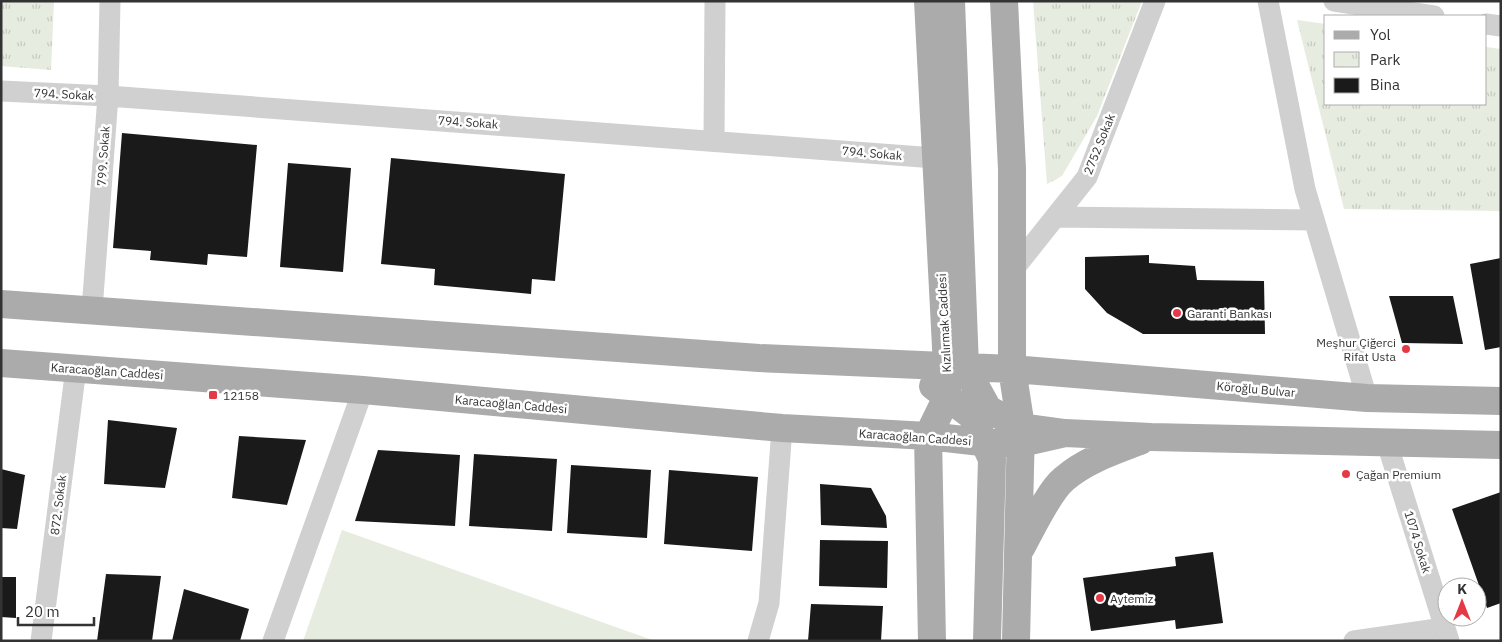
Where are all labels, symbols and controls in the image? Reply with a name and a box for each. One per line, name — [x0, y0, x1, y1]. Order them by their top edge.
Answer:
legend — [1324, 15, 1487, 105]
text: Yol — [1370, 25, 1391, 44]
text: Park — [1370, 50, 1400, 69]
text: Bina — [1370, 75, 1400, 94]
street label: 794. Sokak — [33, 85, 95, 103]
street label: 2752 Sokak — [1080, 111, 1118, 177]
street label: 794. Sokak — [437, 112, 499, 132]
street label: 799. Sokak — [93, 125, 113, 187]
street label: 794. Sokak — [841, 143, 903, 163]
street label: Kızılırmak Caddesi — [934, 273, 954, 373]
place label: Garanti Bankası — [1187, 306, 1272, 321]
marker: Garanti Bankası — [1171, 307, 1183, 319]
place label: Meşhur Çiğerci Rifat Usta — [1316, 335, 1397, 364]
marker: Meşhur Çiğerci Rifat Usta — [1400, 343, 1412, 355]
street label: Karacaoğlan Caddesi — [50, 360, 164, 382]
street label: Köroğlu Bulvar — [1216, 378, 1296, 400]
place label: 12158 — [223, 388, 259, 403]
marker: 12158 — [207, 389, 219, 401]
street label: Karacaoğlan Caddesi — [454, 392, 568, 416]
street label: Karacaoğlan Caddesi — [858, 426, 972, 448]
place label: Çağan Premium — [1356, 467, 1441, 482]
marker: Çağan Premium — [1340, 468, 1352, 480]
street label: 872. Sokak — [47, 473, 69, 536]
street label: 1074 Sokak — [1401, 509, 1435, 576]
north arrow — [1437, 577, 1487, 627]
text: K — [1457, 580, 1467, 598]
place label: Aytemiz — [1110, 591, 1154, 606]
marker: Aytemiz — [1094, 592, 1106, 604]
scale bar — [18, 594, 94, 626]
text: 20 m — [25, 602, 60, 621]

